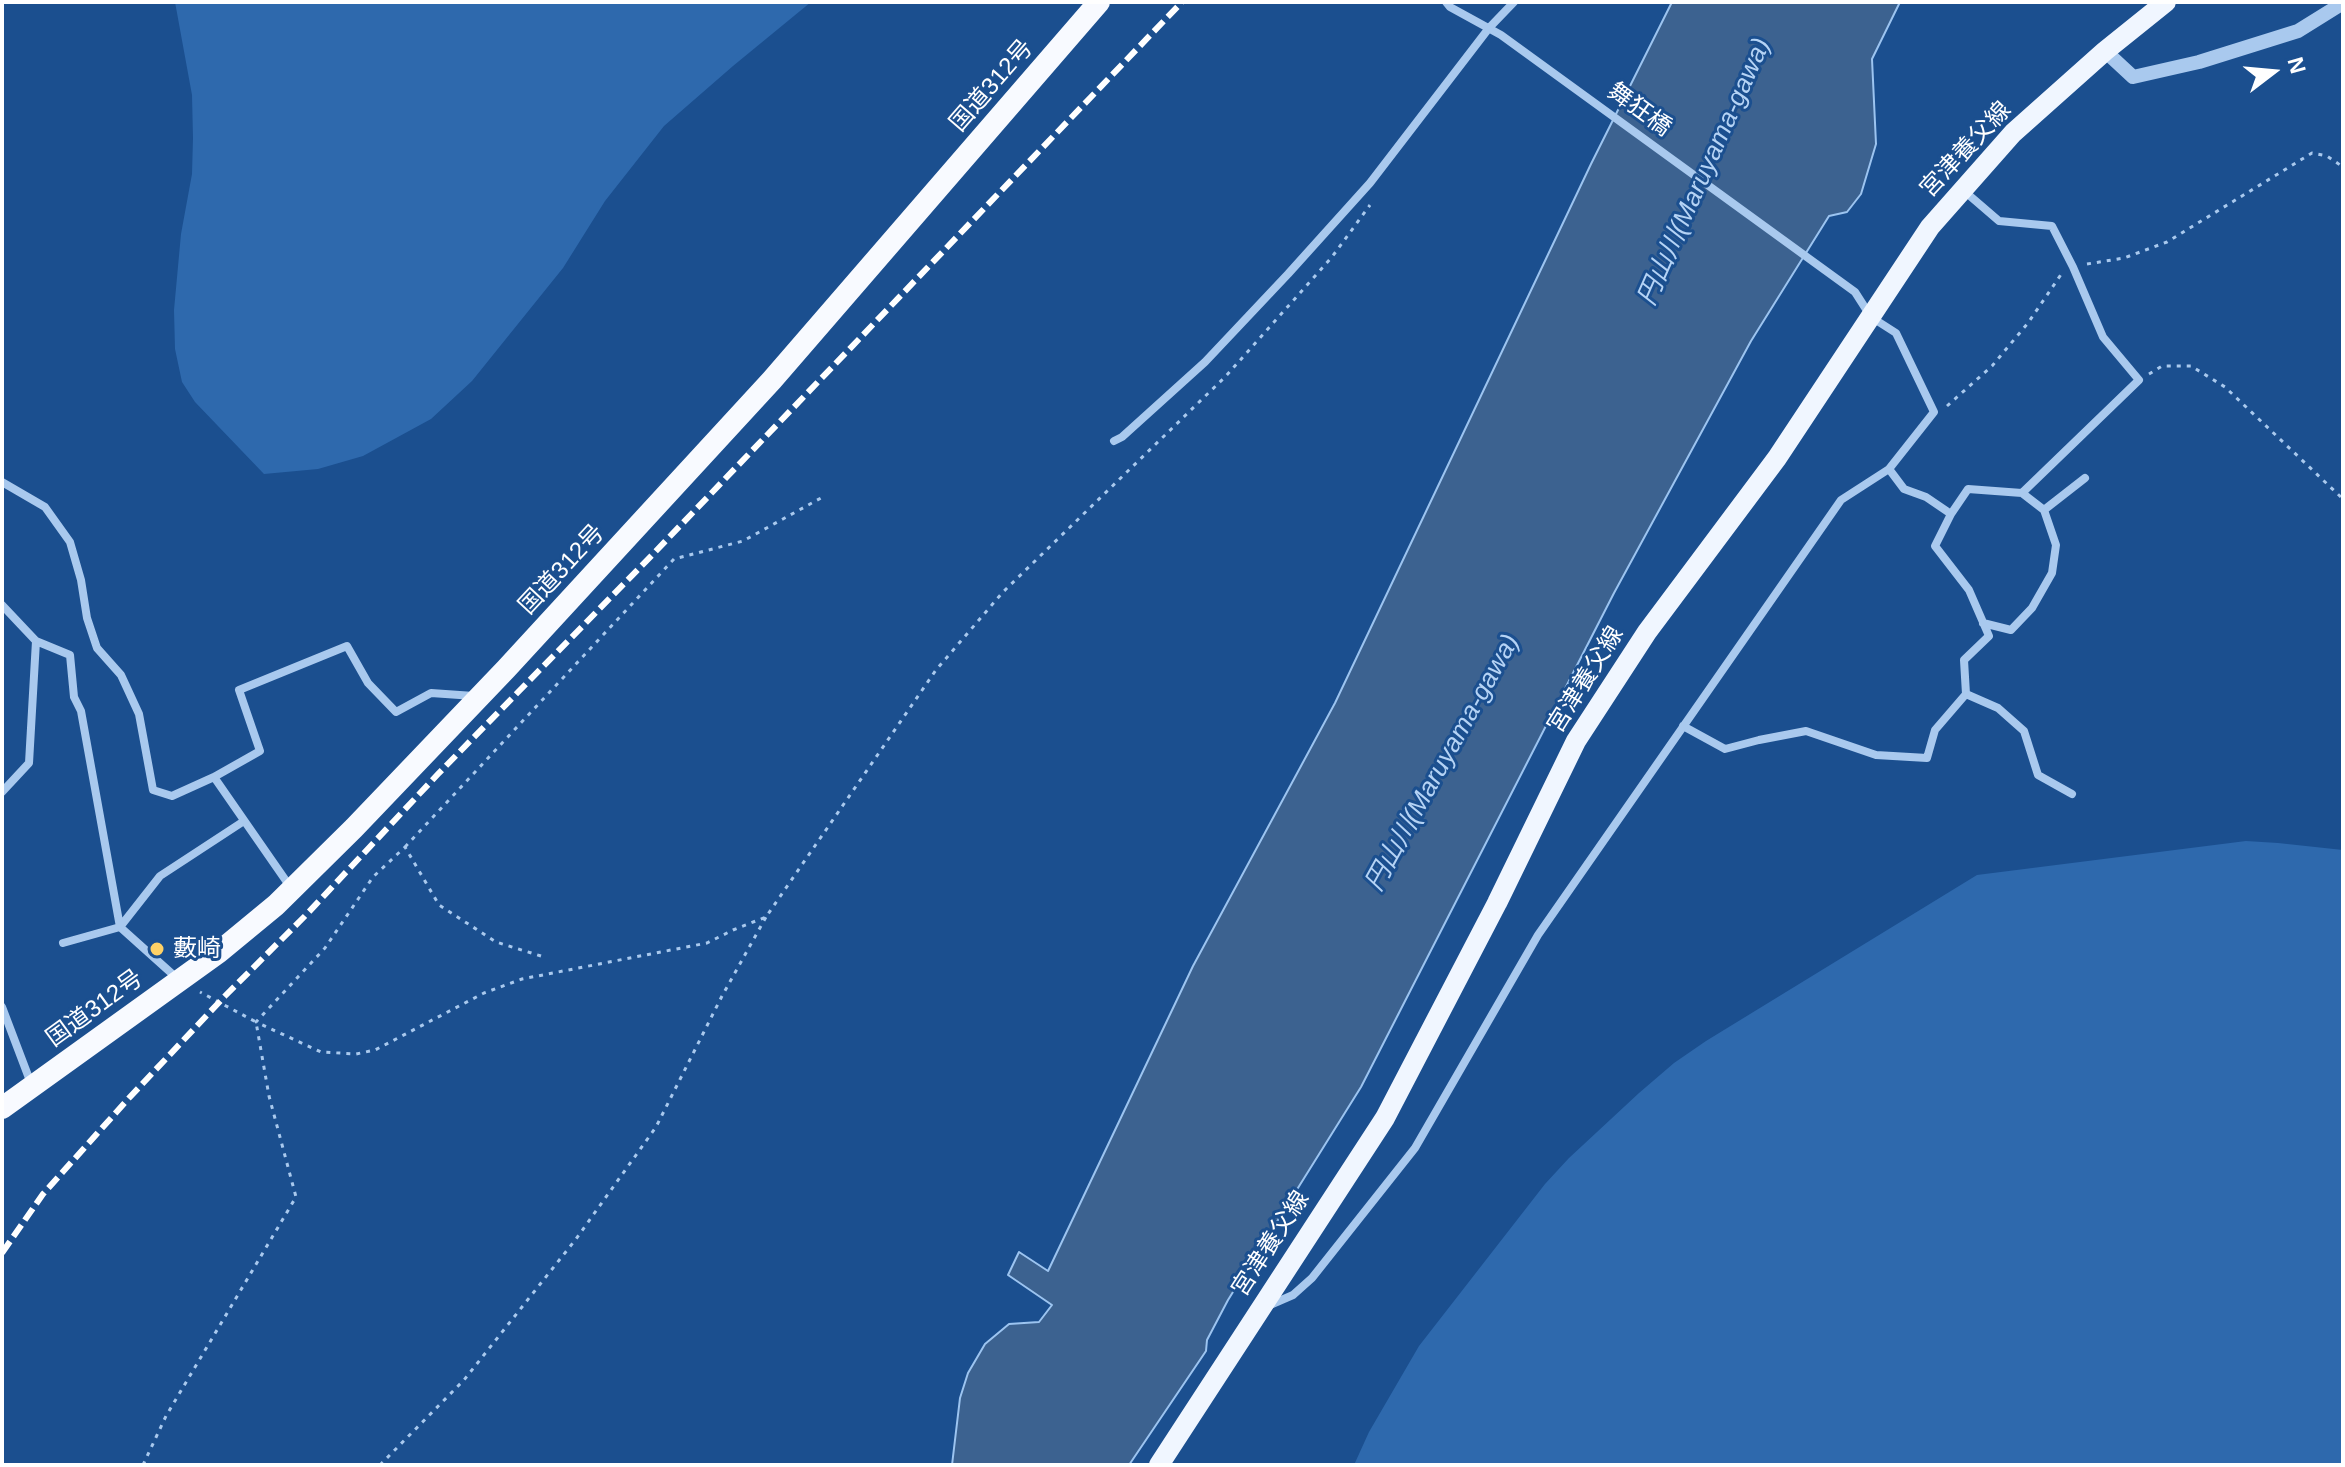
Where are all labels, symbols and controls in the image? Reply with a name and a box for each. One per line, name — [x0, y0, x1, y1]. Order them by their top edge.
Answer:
north arrow — [2233, 32, 2313, 112]
street label: 国道312号 — [944, 34, 1040, 138]
water label: 円山川(Maruyama-gawa) — [1632, 34, 1778, 310]
text: N — [2282, 54, 2311, 76]
street label: 舞狂橋 — [1601, 77, 1677, 143]
street label: 宮津養父線 — [1915, 96, 2017, 204]
street label: 国道312号 — [513, 519, 611, 621]
street label: 宮津養父線 — [1542, 621, 1630, 739]
water label: 円山川(Maruyama-gawa) — [1359, 629, 1527, 897]
place label: 藪崎 — [173, 935, 221, 963]
marker: 藪崎 — [148, 940, 166, 958]
street label: 国道312号 — [41, 964, 149, 1054]
street label: 宮津養父線 — [1226, 1186, 1316, 1302]

